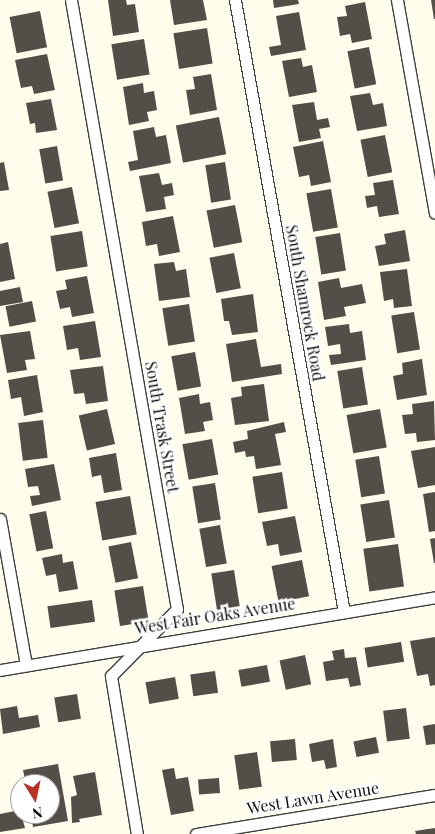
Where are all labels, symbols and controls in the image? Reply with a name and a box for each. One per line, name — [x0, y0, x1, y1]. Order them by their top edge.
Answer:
street label: South Shamrock Road — [282, 223, 328, 383]
street label: South Trask Street — [141, 360, 183, 494]
street label: West Fair Oaks Avenue — [133, 594, 297, 638]
north arrow — [10, 774, 60, 824]
street label: West Lawn Avenue — [245, 778, 381, 818]
text: N — [31, 803, 44, 824]

